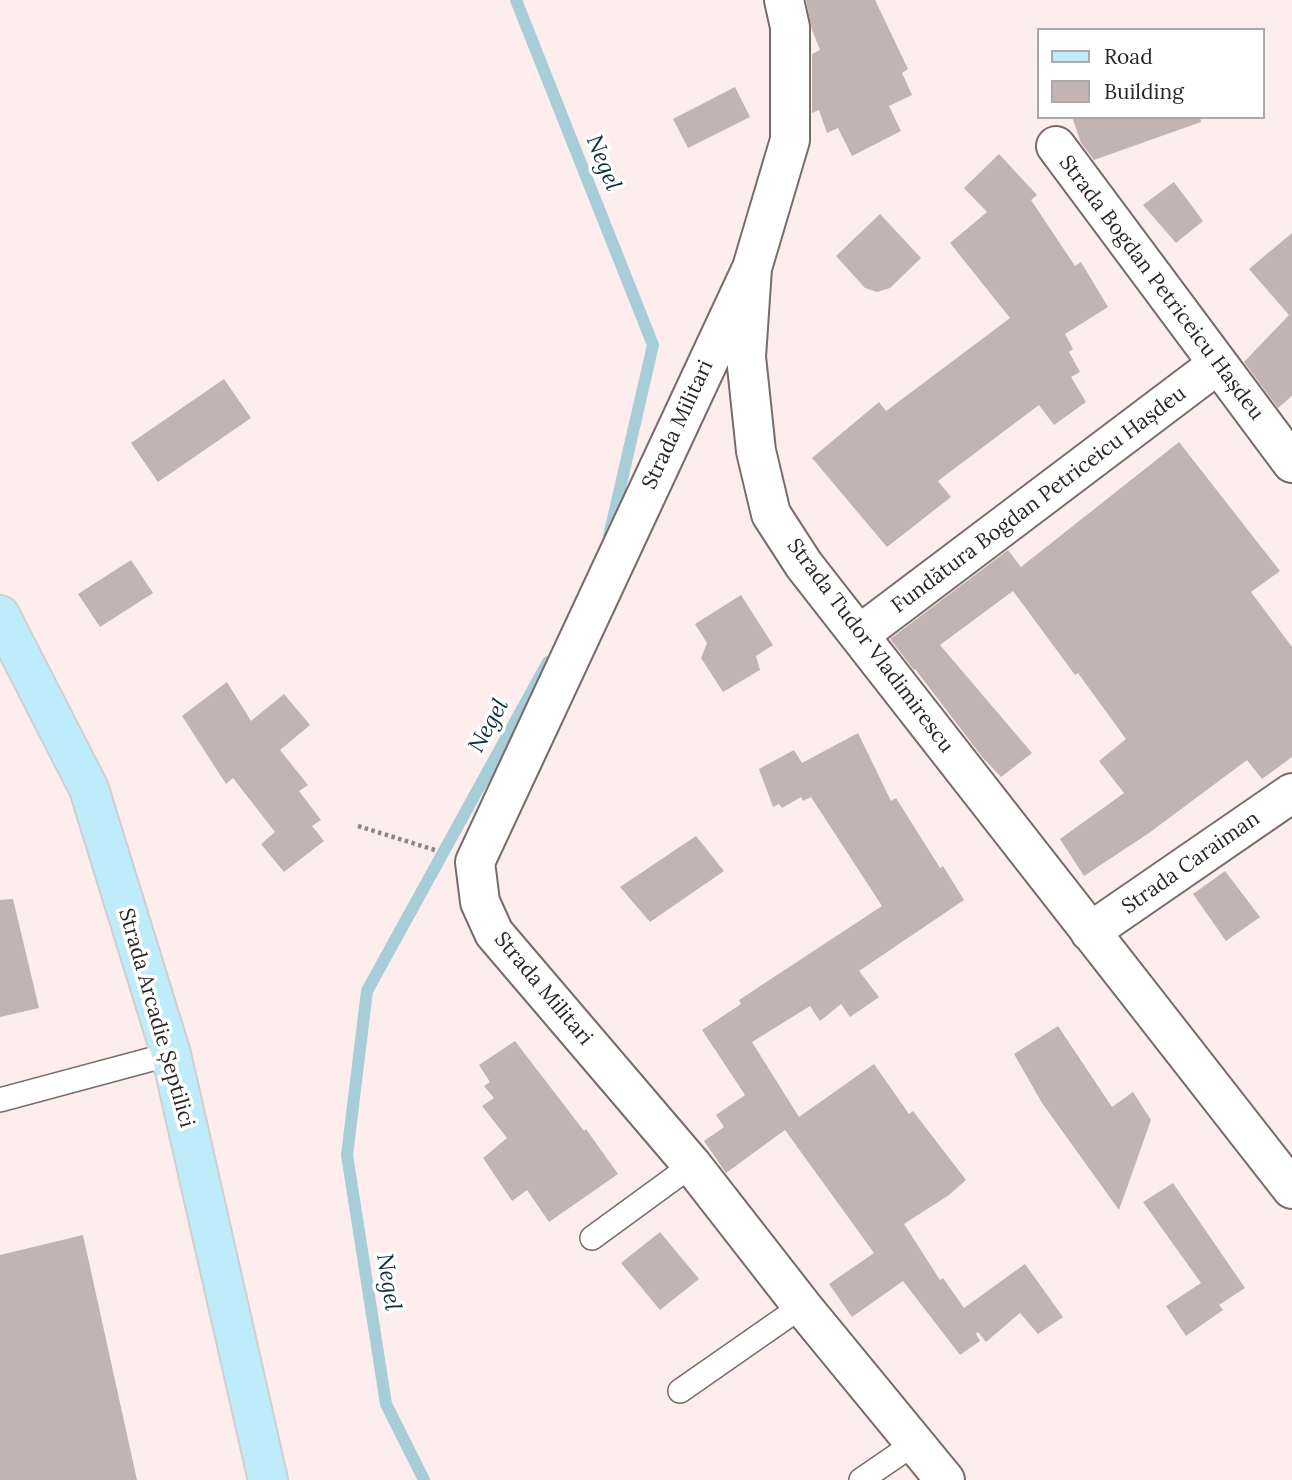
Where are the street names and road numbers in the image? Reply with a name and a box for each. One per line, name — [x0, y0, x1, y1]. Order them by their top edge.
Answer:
street label: Strada Bogdan Petriceicu Hașdeu — [1053, 151, 1269, 425]
street label: Strada Militari — [637, 356, 719, 494]
street label: Fundătura Bogdan Petriceicu Hașdeu — [887, 381, 1191, 619]
street label: Strada Tudor Vladimirescu — [781, 534, 959, 758]
street label: Strada Caraiman — [1117, 806, 1265, 920]
street label: Strada Arcadie Șeptilici — [113, 906, 199, 1130]
street label: Strada Militari — [488, 927, 598, 1051]

